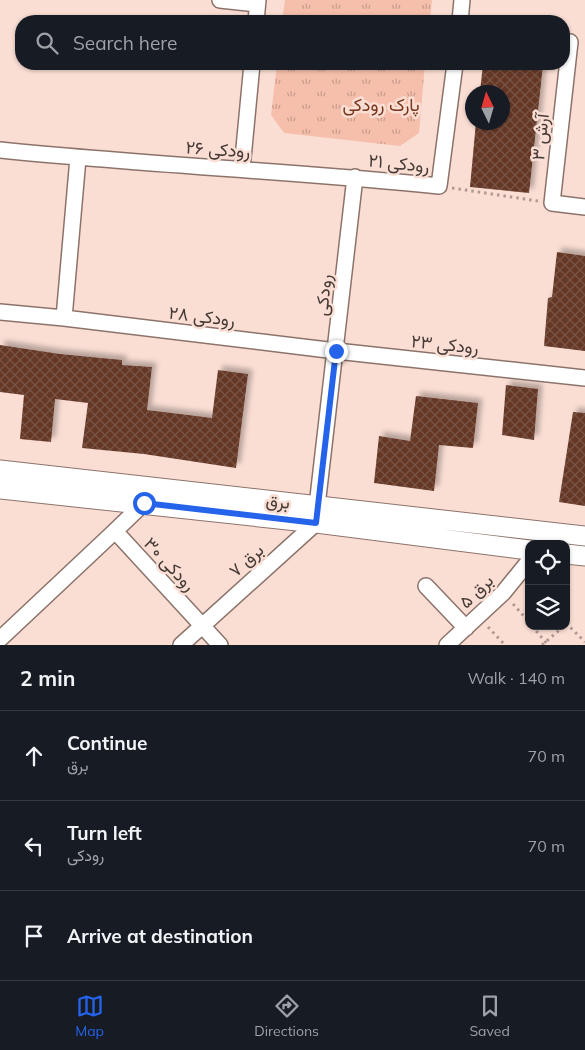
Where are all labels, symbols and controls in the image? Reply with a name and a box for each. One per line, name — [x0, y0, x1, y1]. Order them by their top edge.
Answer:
search box — [15, 15, 570, 70]
icon: search — [33, 29, 61, 57]
text: Search here — [73, 31, 177, 55]
north arrow — [465, 85, 510, 130]
park label: پارک رودکی — [342, 93, 420, 117]
street label: آرش ۳ — [526, 111, 554, 161]
street label: رودکی ۲۶ — [185, 135, 251, 163]
street label: رودکی ۲۱ — [367, 148, 431, 178]
street label: رودکی — [309, 273, 337, 317]
street label: رودکی ۲۸ — [167, 301, 237, 331]
street label: رودکی ۲۳ — [410, 329, 480, 359]
route end — [325, 340, 348, 363]
street label: برق — [265, 488, 291, 514]
route start — [133, 492, 156, 515]
street label: رودکی ۳۰ — [139, 532, 201, 596]
street label: برق ۷ — [224, 538, 268, 582]
map controls — [525, 540, 570, 630]
button: locate — [525, 540, 570, 585]
street label: برق ۵ — [454, 569, 498, 613]
button: layers — [525, 585, 570, 630]
text: 2 min — [20, 665, 75, 691]
text: Walk · 140 m — [467, 668, 565, 688]
text: Continue — [67, 731, 147, 755]
icon: ahead — [20, 742, 48, 770]
text: 70 m — [528, 746, 565, 766]
text: برق — [67, 755, 89, 775]
text: Turn left — [67, 821, 142, 845]
icon: left — [20, 832, 48, 860]
text: 70 m — [528, 836, 565, 856]
text: رودکی — [67, 845, 104, 865]
icon: arrive — [20, 922, 48, 950]
text: Arrive at destination — [67, 924, 253, 948]
tab: Map — [75, 992, 104, 1040]
tab: Directions — [254, 992, 319, 1040]
tab: Saved — [469, 992, 510, 1040]

